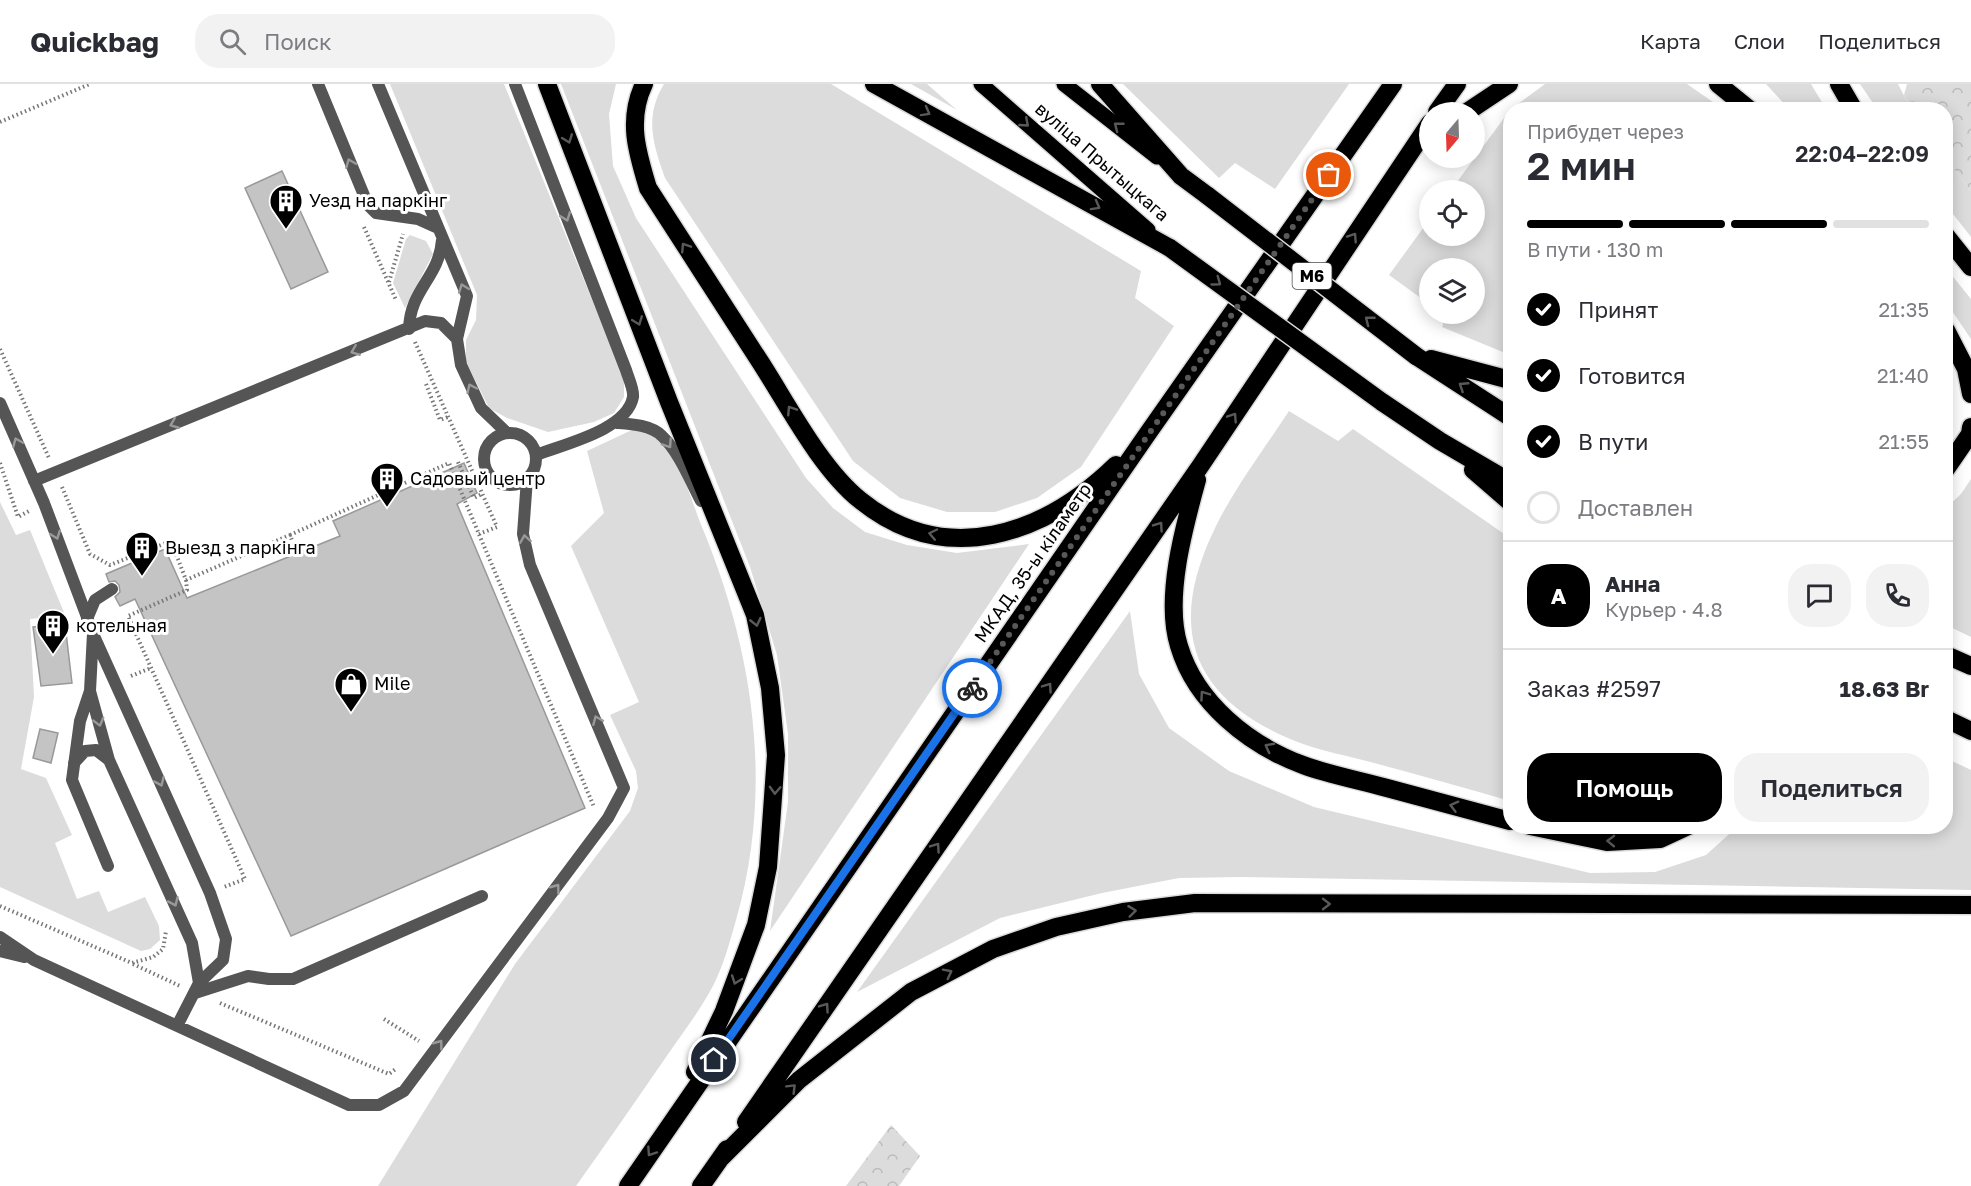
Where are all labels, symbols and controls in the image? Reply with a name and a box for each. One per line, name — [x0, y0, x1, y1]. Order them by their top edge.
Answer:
search box — [195, 14, 615, 68]
text: Quickbag — [30, 25, 159, 58]
icon: search — [216, 25, 249, 58]
text: Поиск — [264, 28, 332, 55]
text: Карта — [1640, 28, 1701, 54]
text: Слои — [1734, 28, 1785, 54]
text: Поделиться — [1818, 28, 1941, 54]
street label: вуліца Прытыцкага — [1031, 97, 1174, 225]
north arrow — [1419, 102, 1485, 168]
map controls — [1419, 102, 1485, 324]
one-way arrow — [919, 105, 930, 116]
one-way arrow — [1018, 115, 1029, 126]
text: Прибудет через — [1527, 119, 1684, 143]
one-way arrow — [1114, 123, 1125, 134]
one-way arrow — [560, 133, 573, 143]
text: 22:04–22:09 — [1795, 140, 1929, 167]
text: 2 мин — [1527, 142, 1636, 189]
pin — [1303, 149, 1354, 200]
one-way arrow — [345, 158, 357, 169]
icon: bag — [1312, 158, 1345, 191]
button: locate — [1419, 180, 1485, 246]
building icon: Уезд на паркінг — [268, 183, 304, 230]
place label: Уезд на паркінг — [309, 189, 447, 211]
one-way arrow — [1090, 199, 1101, 210]
one-way arrow — [559, 211, 572, 222]
one-way arrow — [1346, 233, 1357, 244]
text: В пути · 130 m — [1527, 237, 1664, 261]
one-way arrow — [682, 242, 693, 253]
button: layers — [1419, 258, 1485, 324]
road number: М6 — [1292, 263, 1332, 289]
one-way arrow — [1211, 275, 1222, 286]
one-way arrow — [458, 283, 470, 294]
icon: check — [1527, 293, 1560, 326]
text: Принят — [1578, 296, 1658, 323]
text: 21:35 — [1878, 297, 1929, 321]
one-way arrow — [630, 315, 643, 325]
one-way arrow — [1365, 316, 1376, 327]
one-way arrow — [350, 344, 361, 356]
icon: check — [1527, 359, 1560, 392]
text: Готовится — [1578, 362, 1686, 389]
text: 21:40 — [1877, 363, 1929, 387]
one-way arrow — [1459, 382, 1469, 394]
one-way arrow — [467, 383, 479, 394]
one-way arrow — [788, 406, 799, 417]
one-way arrow — [1226, 412, 1237, 423]
one-way arrow — [170, 417, 181, 429]
icon: check — [1527, 425, 1560, 458]
text: В пути — [1578, 428, 1648, 455]
text: 21:55 — [1879, 429, 1929, 453]
one-way arrow — [12, 437, 24, 448]
one-way arrow — [661, 438, 672, 449]
building icon: Садовый центр — [369, 461, 405, 508]
place label: Садовый центр — [410, 467, 545, 489]
street label: МКАД, 35-ы кіламетр — [969, 479, 1095, 646]
text: Доставлен — [1578, 494, 1693, 521]
one-way arrow — [1152, 522, 1163, 533]
one-way arrow — [928, 528, 938, 541]
one-way arrow — [49, 529, 62, 540]
building icon: Выезд з паркінга — [124, 530, 160, 577]
one-way arrow — [520, 534, 532, 544]
place label: Выезд з паркінга — [165, 536, 316, 558]
button: chat — [1788, 564, 1851, 627]
button: phone — [1866, 564, 1929, 627]
text: Анна — [1605, 570, 1660, 597]
text: А — [1551, 582, 1566, 609]
text: Курьер · 4.8 — [1605, 597, 1723, 621]
building icon: котельная — [35, 608, 71, 655]
place label: котельная — [76, 614, 167, 636]
one-way arrow — [749, 617, 762, 627]
courier — [942, 658, 1002, 718]
shop icon: Mile — [333, 666, 369, 713]
place label: Mile — [374, 672, 410, 694]
icon: bike — [956, 672, 989, 705]
text: Заказ #2597 — [1527, 675, 1661, 702]
text: 18.63 Br — [1840, 675, 1929, 702]
one-way arrow — [1041, 682, 1052, 693]
one-way arrow — [1200, 690, 1211, 701]
one-way arrow — [592, 715, 604, 726]
one-way arrow — [91, 717, 104, 727]
one-way arrow — [1265, 743, 1275, 754]
button: Помощь — [1527, 753, 1722, 822]
button: Поделиться — [1734, 753, 1929, 822]
one-way arrow — [152, 775, 164, 786]
one-way arrow — [769, 785, 781, 794]
one-way arrow — [1449, 801, 1460, 813]
one-way arrow — [1607, 835, 1616, 847]
one-way arrow — [929, 842, 940, 853]
one-way arrow — [548, 884, 559, 895]
one-way arrow — [166, 896, 178, 907]
one-way arrow — [1322, 897, 1331, 910]
one-way arrow — [1127, 905, 1136, 917]
one-way arrow — [942, 969, 952, 980]
one-way arrow — [730, 974, 743, 985]
one-way arrow — [818, 1003, 829, 1014]
pin — [688, 1034, 739, 1085]
one-way arrow — [432, 1040, 443, 1051]
icon: home — [697, 1043, 730, 1076]
one-way arrow — [785, 1084, 795, 1095]
one-way arrow — [647, 1145, 658, 1156]

